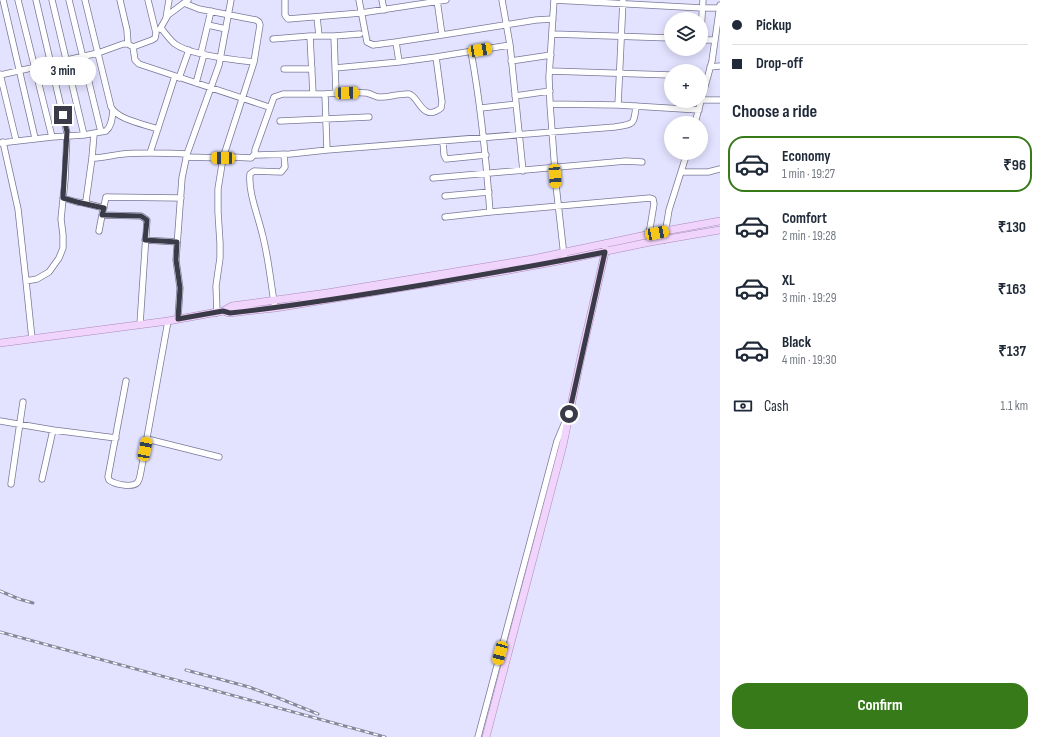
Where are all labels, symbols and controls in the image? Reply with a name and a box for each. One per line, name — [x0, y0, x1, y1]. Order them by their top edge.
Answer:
map controls — [664, 12, 708, 160]
button: layers — [664, 12, 708, 56]
text: Pickup — [756, 16, 792, 35]
car — [467, 42, 493, 58]
text: Drop-off — [756, 54, 803, 73]
callout: 3 min — [30, 57, 96, 85]
text: 3 min — [51, 63, 75, 79]
button: + — [664, 64, 708, 108]
car — [335, 87, 359, 99]
text: Choose a ride — [732, 101, 817, 122]
route end — [54, 106, 72, 124]
button: − — [664, 116, 708, 160]
icon: car — [734, 146, 770, 182]
text: Economy — [782, 147, 831, 166]
car — [211, 152, 235, 164]
text: ₹96 — [1003, 156, 1026, 175]
car — [548, 164, 562, 188]
text: 1 min · 19:27 — [782, 166, 835, 182]
icon: car — [734, 208, 770, 244]
text: Comfort — [782, 209, 827, 228]
text: ₹130 — [998, 218, 1026, 237]
car — [644, 225, 670, 241]
text: 2 min · 19:28 — [782, 228, 836, 244]
icon: car — [734, 270, 770, 306]
text: XL — [782, 271, 795, 290]
text: ₹163 — [998, 280, 1026, 299]
text: 3 min · 19:29 — [782, 290, 836, 306]
icon: car — [734, 332, 770, 368]
text: Black — [782, 333, 811, 352]
text: ₹137 — [998, 342, 1026, 361]
text: 4 min · 19:30 — [782, 352, 837, 368]
icon: cash — [732, 395, 754, 417]
text: Cash — [764, 397, 789, 416]
text: 1.1 km — [1001, 398, 1028, 414]
route start — [560, 405, 578, 423]
car — [137, 436, 153, 462]
car — [491, 640, 509, 666]
button: Confirm — [732, 683, 1028, 729]

